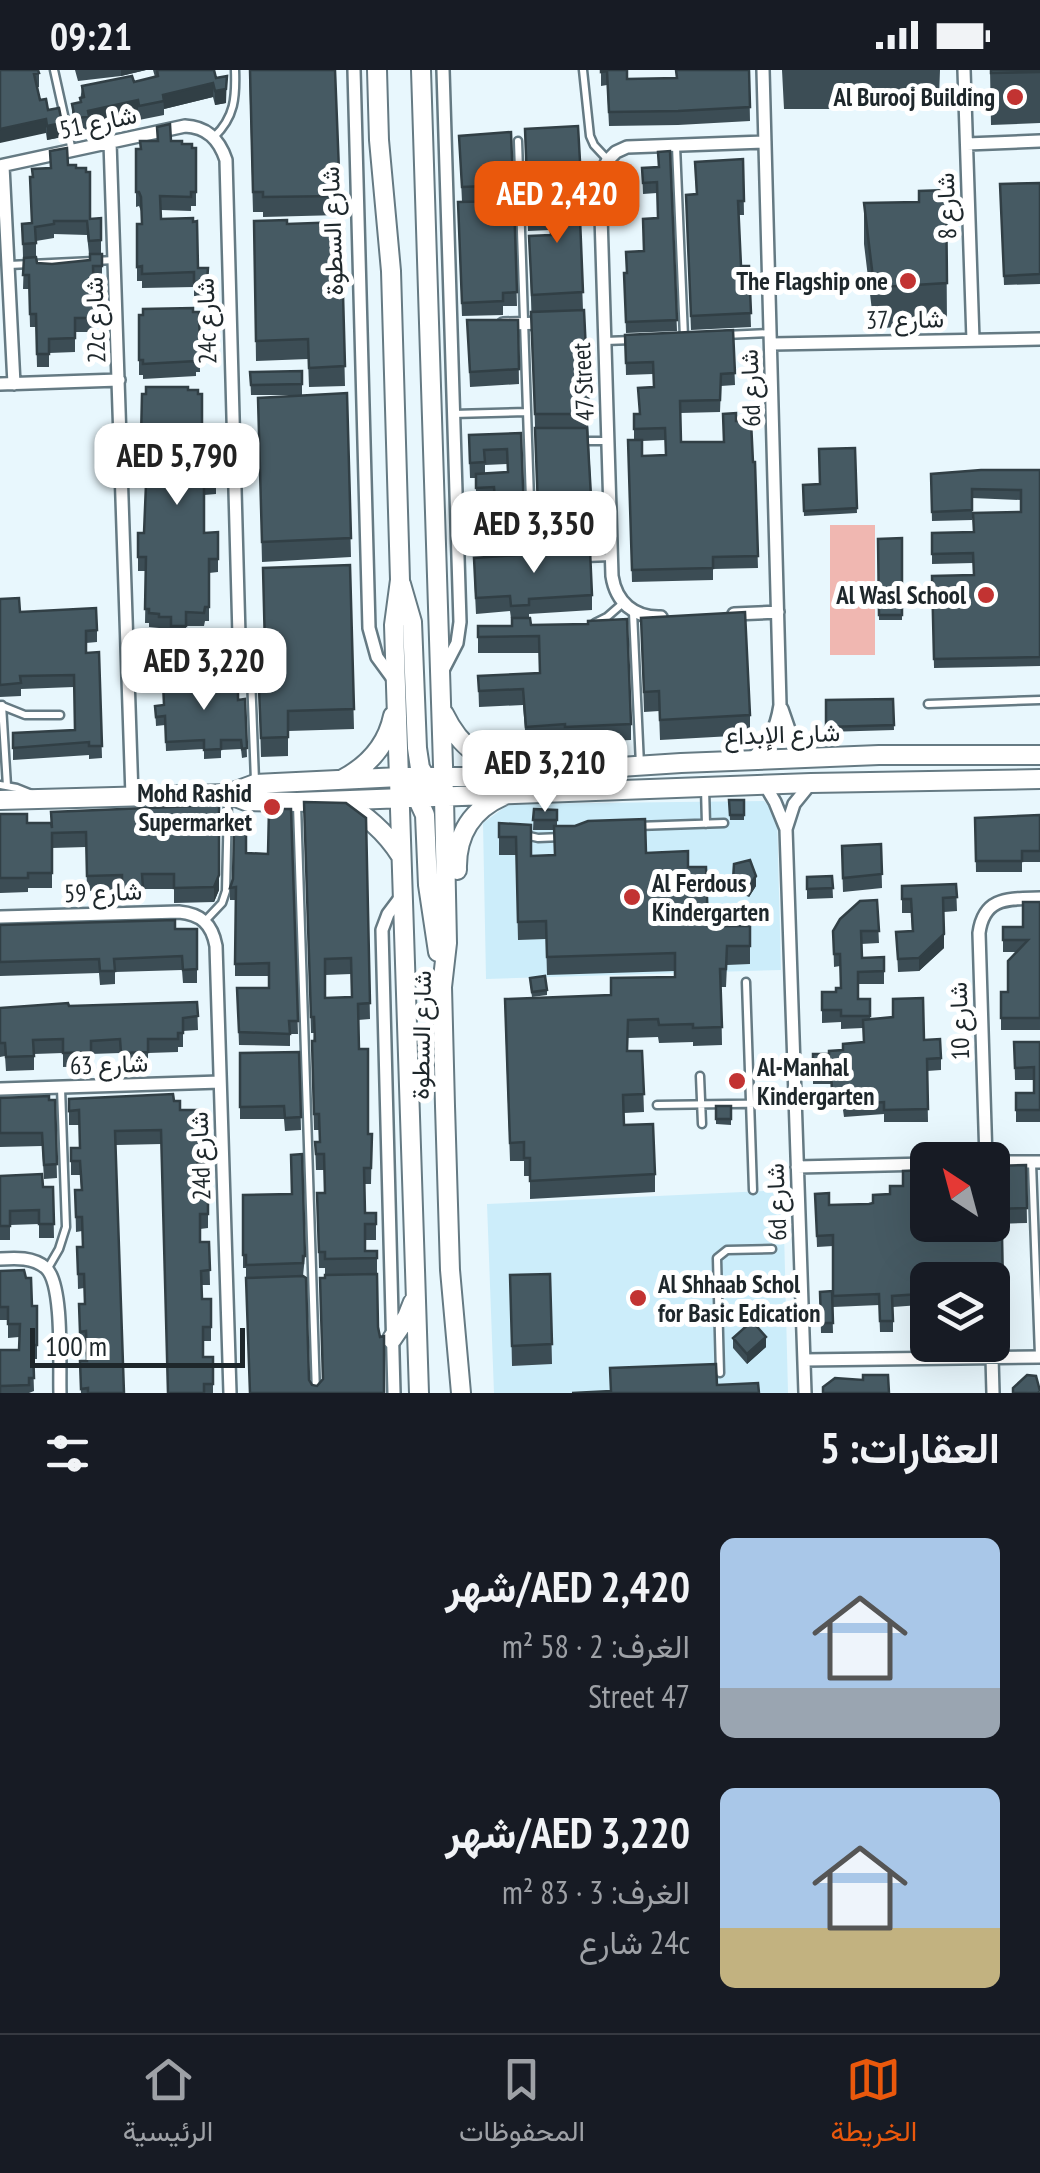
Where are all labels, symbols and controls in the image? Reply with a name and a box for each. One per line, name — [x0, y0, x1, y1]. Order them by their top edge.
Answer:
text: 09:21 — [50, 11, 132, 60]
place label: Al Burooj Building — [832, 81, 995, 113]
marker: Al Burooj Building — [1004, 86, 1026, 108]
street label: شارع 51 — [56, 98, 140, 147]
pin: AED 2,420 — [443, 161, 671, 246]
street label: شارع السطوة — [314, 166, 351, 296]
text: AED 2,420 — [496, 172, 618, 214]
street label: 8 شارع — [929, 172, 964, 240]
place label: The Flagship one — [736, 265, 888, 297]
marker: The Flagship one — [897, 270, 919, 292]
street label: 22c شارع — [78, 276, 113, 364]
street label: 24c شارع — [189, 277, 224, 365]
street label: شارع 37 — [866, 302, 944, 337]
street label: 47 Street — [565, 342, 601, 422]
street label: 6d شارع — [733, 349, 768, 427]
pin: AED 5,790 — [63, 423, 291, 508]
text: AED 5,790 — [116, 434, 238, 476]
pin: AED 3,350 — [420, 491, 648, 576]
text: AED 3,350 — [473, 502, 595, 544]
place label: Al Wasl School — [835, 579, 967, 611]
marker: Al Wasl School — [975, 584, 997, 606]
pin: AED 3,220 — [90, 628, 318, 713]
text: AED 3,220 — [143, 639, 265, 681]
street label: شارع الإبداع — [723, 716, 841, 753]
pin: AED 3,210 — [431, 730, 659, 815]
text: AED 3,210 — [484, 741, 606, 783]
place label: Mohd Rashid Supermarket — [137, 777, 253, 838]
marker: Mohd Rashid Supermarket — [261, 796, 283, 818]
place label: Al Ferdous Kindergarten — [651, 867, 770, 928]
street label: شارع 59 — [63, 875, 143, 910]
marker: Al Ferdous Kindergarten — [621, 886, 643, 908]
street label: شارع السطوة — [404, 970, 439, 1100]
street label: شارع 10 — [942, 981, 977, 1061]
street label: شارع 63 — [69, 1047, 149, 1082]
place label: Al-Manhal Kindergarten — [756, 1051, 875, 1112]
marker: Al-Manhal Kindergarten — [726, 1070, 748, 1092]
street label: 24d شارع — [182, 1111, 219, 1201]
north arrow — [910, 1142, 1010, 1242]
map controls — [910, 1142, 1010, 1362]
street label: 6d شارع — [759, 1163, 794, 1241]
button: layers — [910, 1262, 1010, 1362]
place label: Al Shhaab Schol for Basic Edication — [657, 1268, 820, 1329]
marker: Al Shhaab Schol for Basic Edication — [627, 1287, 649, 1309]
scale bar — [30, 1323, 245, 1368]
text: 100 m — [45, 1327, 107, 1364]
text: العقارات: 5 — [820, 1420, 1000, 1475]
icon: filters — [40, 1426, 95, 1481]
text: AED 2,420/شهر — [445, 1559, 690, 1614]
icon: home — [800, 1578, 920, 1698]
text: الغرف: 2 · 58 m² — [502, 1625, 690, 1667]
text: 47 Street — [588, 1675, 690, 1717]
text: AED 3,220/شهر — [445, 1805, 690, 1860]
icon: home — [800, 1828, 920, 1948]
text: الغرف: 3 · 83 m² — [502, 1871, 690, 1913]
text: 24c شارع — [579, 1921, 690, 1963]
tab: الرئيسية — [123, 2052, 213, 2156]
tab: المحفوظات — [459, 2052, 585, 2156]
tab: الخريطة — [831, 2052, 917, 2156]

